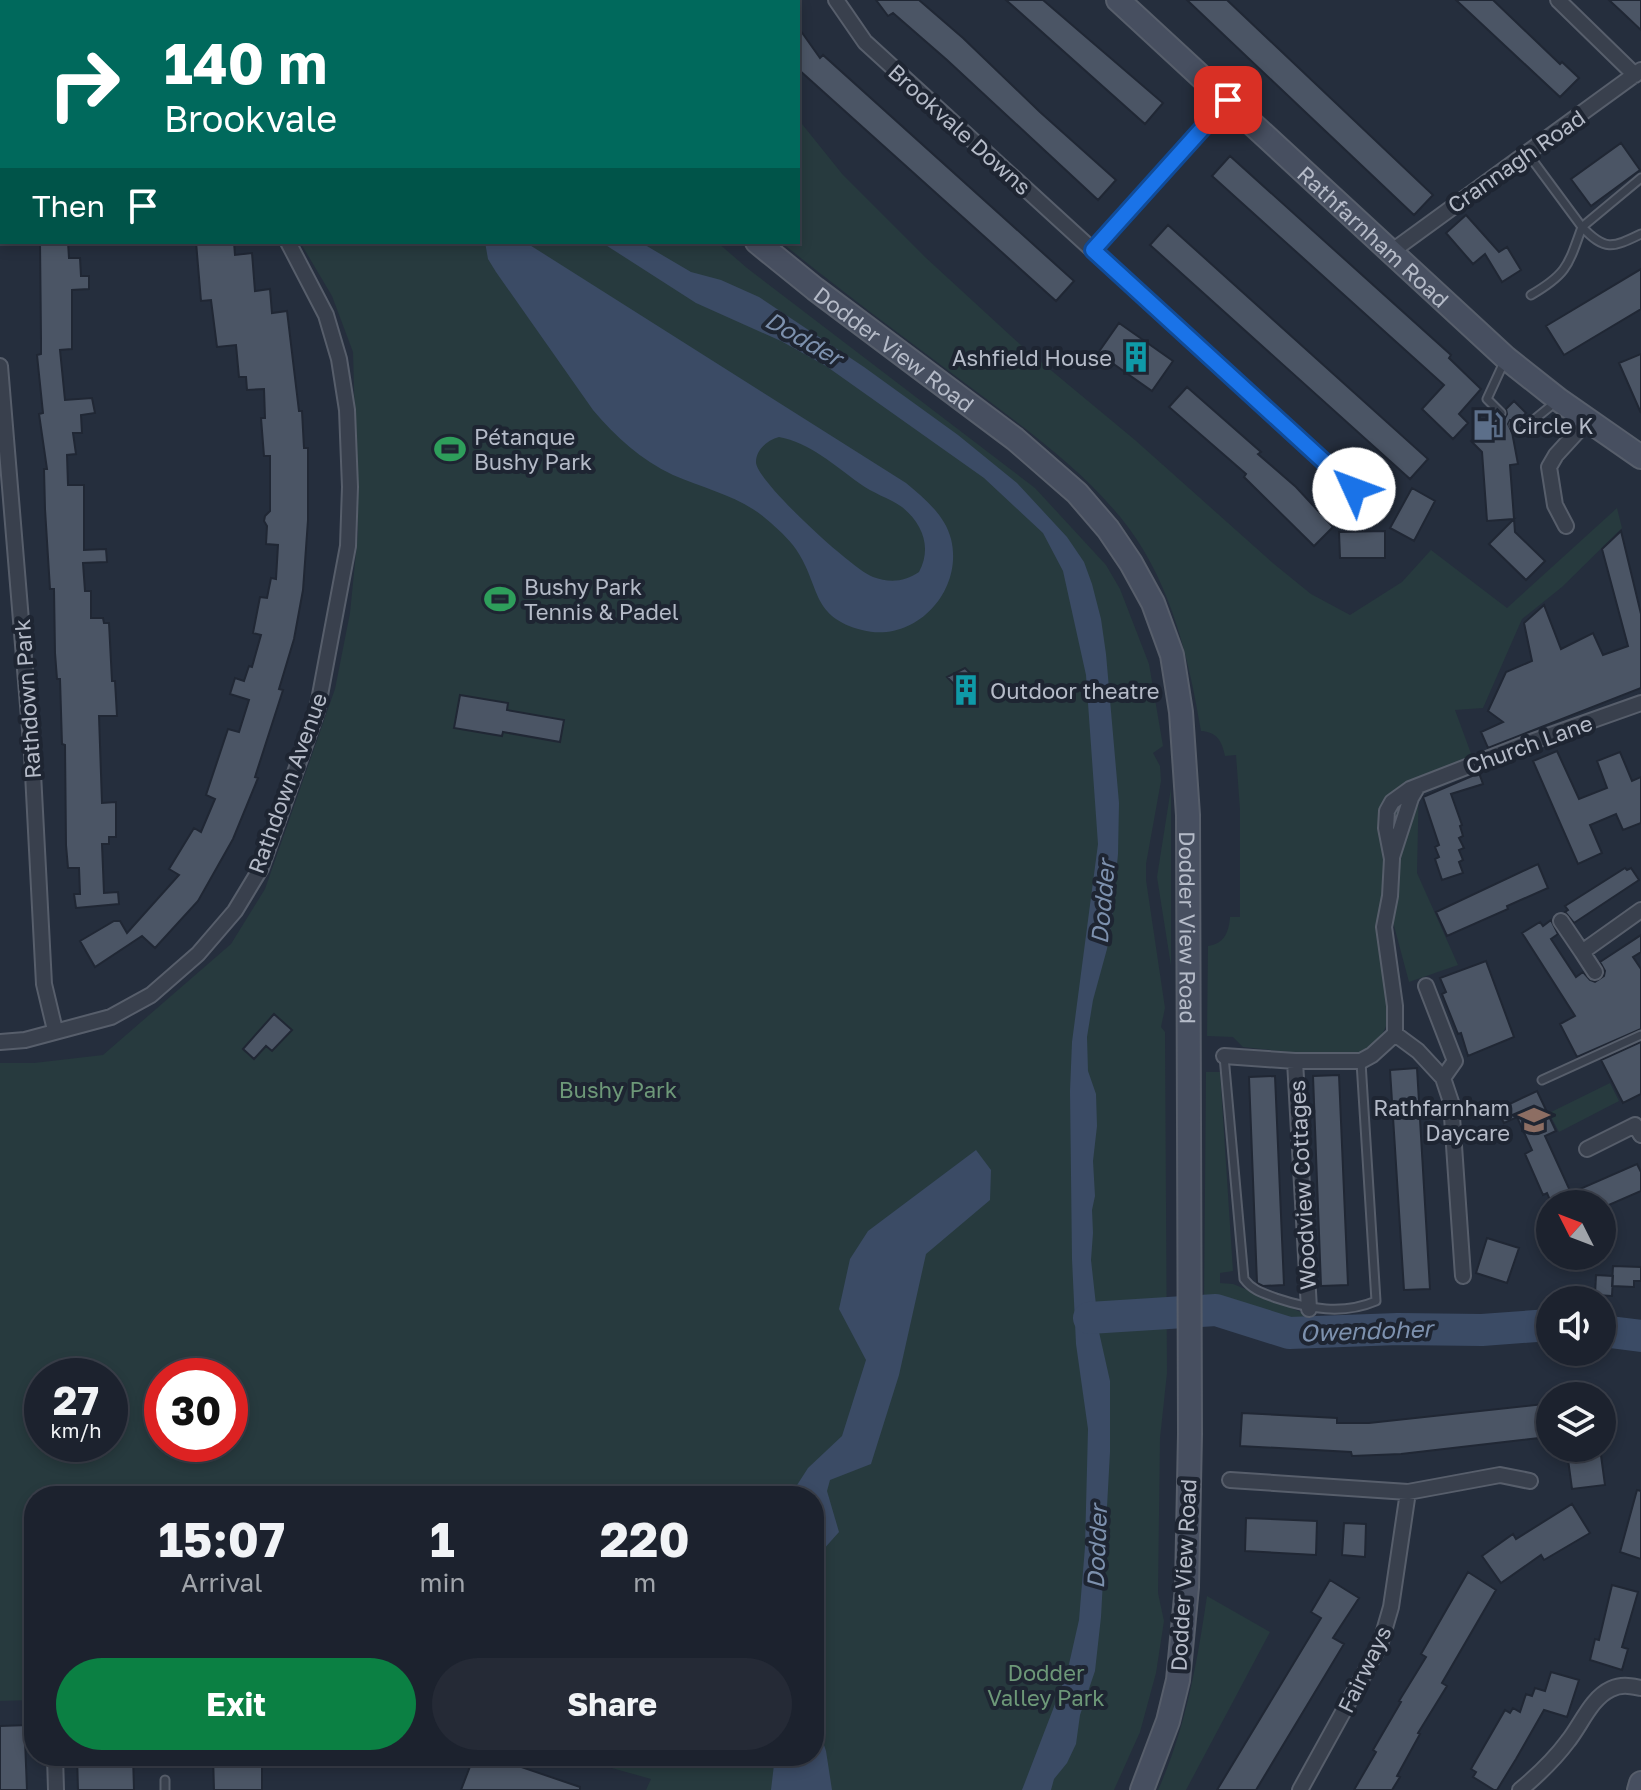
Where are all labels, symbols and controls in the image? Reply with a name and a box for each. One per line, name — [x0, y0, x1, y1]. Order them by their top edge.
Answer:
text: 140 m — [164, 29, 327, 96]
icon: right — [32, 32, 136, 136]
street label: Brookvale Downs — [883, 58, 1037, 200]
pin — [1194, 66, 1262, 134]
icon: arrive — [1206, 78, 1250, 122]
text: Brookvale — [164, 97, 337, 140]
street label: Crannagh Road — [1442, 104, 1590, 218]
street label: Rathfarnham Road — [1292, 159, 1455, 312]
icon: arrive — [121, 184, 165, 228]
text: Then — [32, 188, 105, 224]
street label: Dodder View Road — [809, 280, 980, 417]
water label: Dodder — [760, 304, 851, 373]
building icon: Ashfield House — [1119, 340, 1153, 374]
place label: Ashfield House — [952, 344, 1112, 371]
fuel station icon: Circle K — [1471, 408, 1505, 442]
place label: Circle K — [1512, 412, 1593, 439]
place label: Pétanque Bushy Park — [474, 423, 592, 475]
sports icon: Pétanque Bushy Park — [433, 432, 467, 466]
position arrow — [1312, 447, 1396, 531]
place label: Bushy Park Tennis & Padel — [524, 573, 679, 625]
sports icon: Bushy Park Tennis & Padel — [483, 582, 517, 616]
street label: Rathdown Park — [8, 618, 46, 780]
building icon: Outdoor theatre — [949, 673, 983, 707]
place label: Outdoor theatre — [990, 677, 1160, 704]
street label: Rathdown Avenue — [242, 689, 332, 877]
street label: Church Lane — [1462, 709, 1596, 779]
street label: Dodder View Road — [1175, 831, 1202, 1024]
water label: Dodder — [1084, 855, 1120, 945]
park label: Bushy Park — [559, 1076, 677, 1103]
street label: Woodview Cottages — [1283, 1079, 1321, 1291]
place label: Rathfarnham Daycare — [1373, 1094, 1510, 1146]
school or university icon: Rathfarnham Daycare — [1517, 1103, 1551, 1137]
north arrow — [1536, 1190, 1616, 1270]
map controls — [1536, 1190, 1616, 1462]
button: sound — [1536, 1286, 1616, 1366]
water label: Owendoher — [1299, 1313, 1437, 1347]
speed limit sign: 30 — [144, 1358, 248, 1462]
text: 27 — [53, 1376, 99, 1424]
button: layers — [1536, 1382, 1616, 1462]
text: km/h — [51, 1418, 101, 1442]
street label: Dodder View Road — [1164, 1478, 1202, 1672]
water label: Dodder — [1080, 1501, 1112, 1589]
text: 15:07 — [158, 1510, 285, 1568]
text: 1 — [430, 1510, 455, 1568]
text: 220 — [600, 1510, 690, 1568]
text: Arrival — [181, 1567, 262, 1598]
text: min — [419, 1567, 465, 1598]
text: m — [633, 1567, 656, 1598]
street label: Fairways — [1331, 1621, 1397, 1717]
button: Exit — [56, 1658, 416, 1750]
button: Share — [432, 1658, 792, 1750]
park label: Dodder Valley Park — [987, 1659, 1105, 1711]

